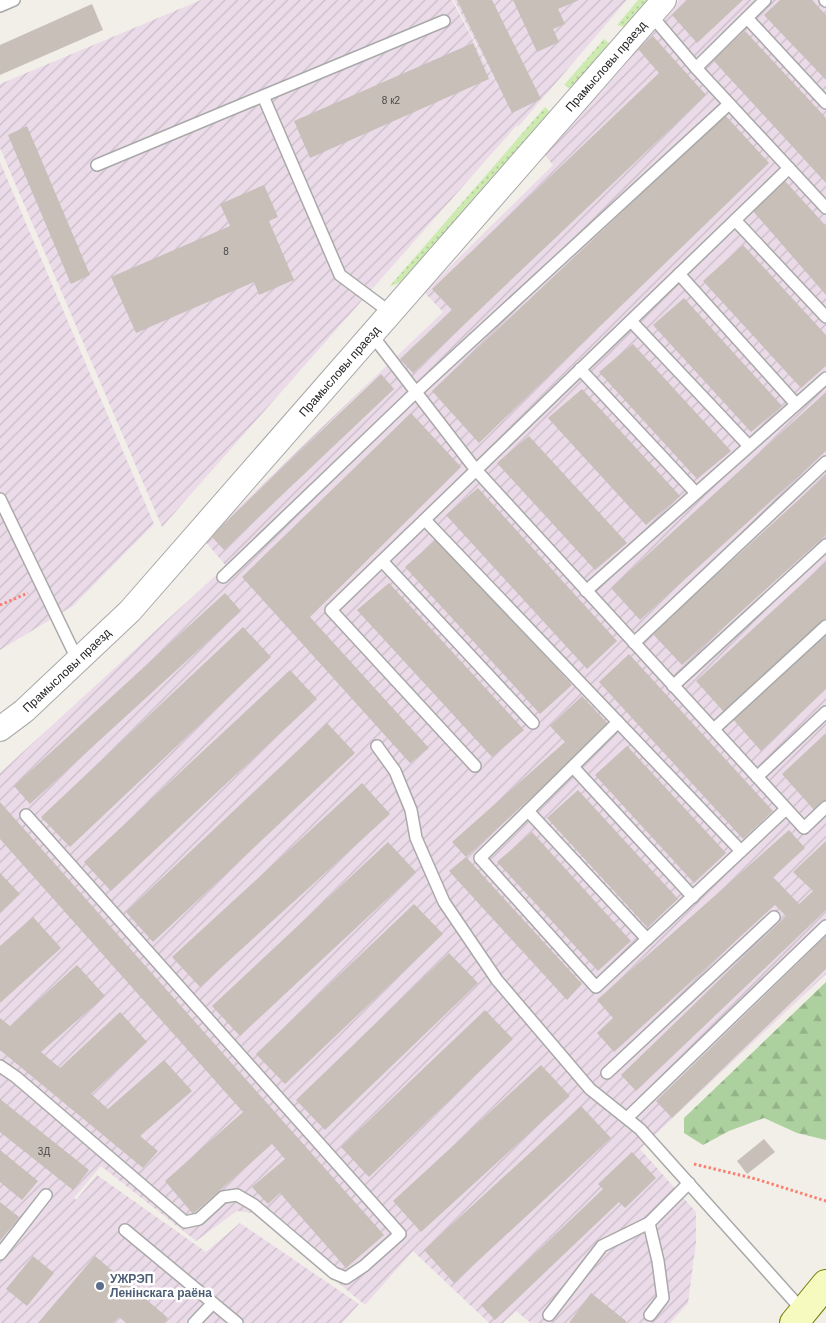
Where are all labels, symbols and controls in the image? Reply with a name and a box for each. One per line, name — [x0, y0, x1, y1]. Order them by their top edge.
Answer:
street label: Прамысловы праезд — [563, 18, 649, 115]
house number: 8 к2 — [382, 95, 401, 106]
house number: 8 — [223, 246, 229, 257]
street label: Прамысловы праезд — [296, 323, 383, 419]
street label: Прамысловы праезд — [20, 626, 114, 715]
house number: 3Д — [38, 1146, 50, 1157]
place label: УЖРЭП Ленінскага раёна — [110, 1272, 212, 1300]
marker: УЖРЭП Ленінскага раёна — [94, 1280, 106, 1292]

